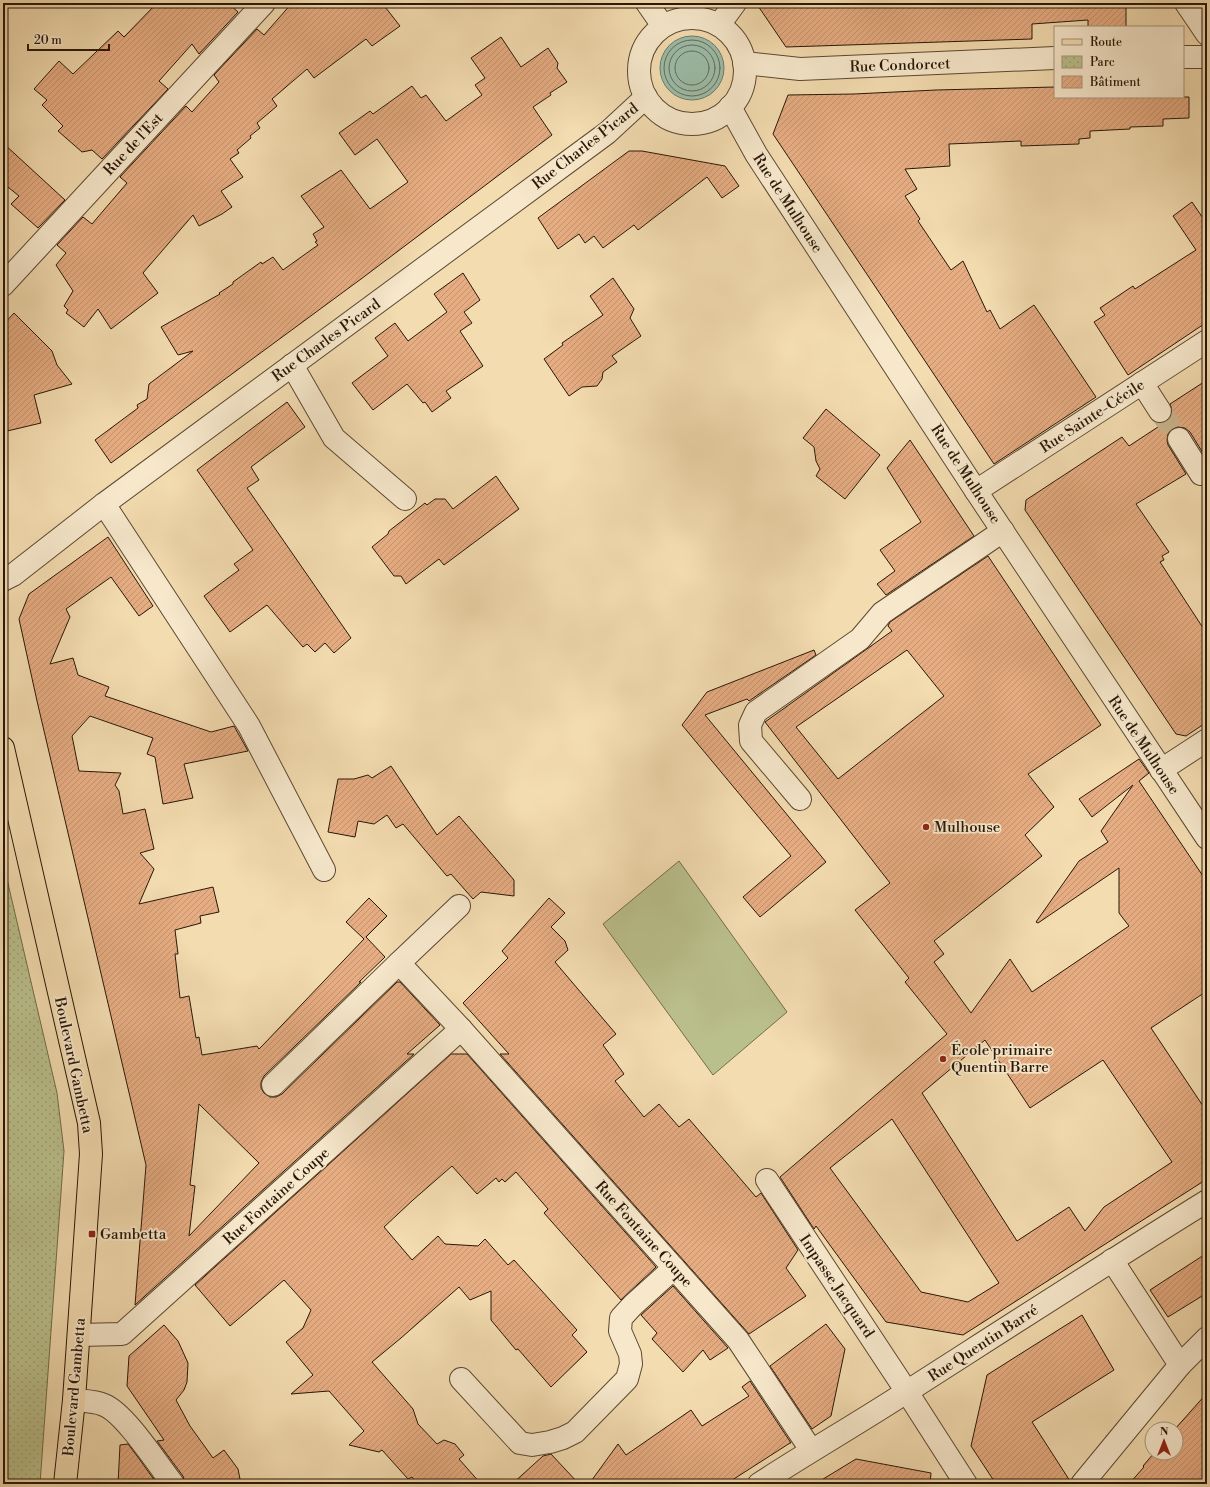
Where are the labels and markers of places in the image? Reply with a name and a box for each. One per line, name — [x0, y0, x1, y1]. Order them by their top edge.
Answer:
place label: Mulhouse — [934, 818, 1000, 837]
marker: Mulhouse — [921, 822, 931, 832]
place label: École primaire Quentin Barre — [951, 1040, 1053, 1077]
marker: École primaire Quentin Barre — [938, 1054, 948, 1064]
place label: Gambetta — [100, 1225, 167, 1244]
marker: Gambetta — [87, 1229, 97, 1239]

